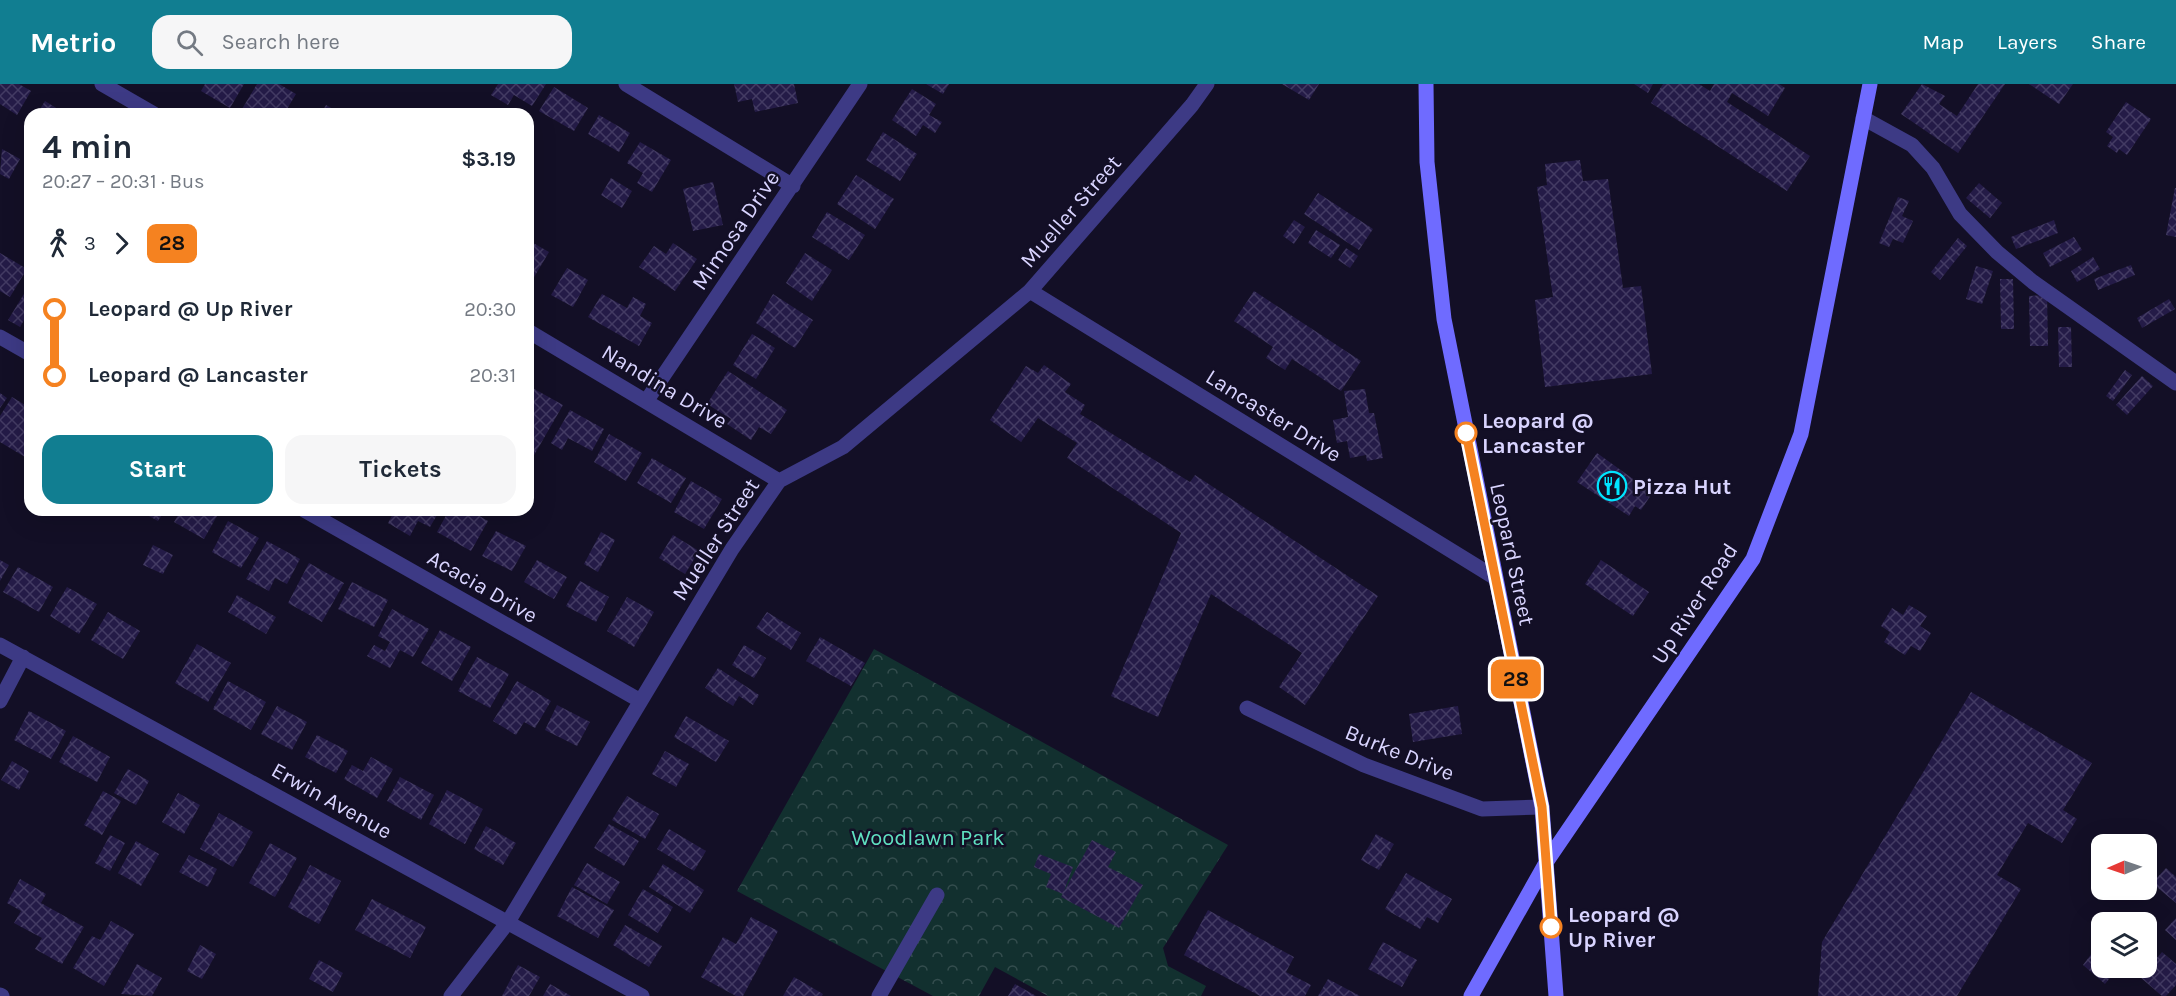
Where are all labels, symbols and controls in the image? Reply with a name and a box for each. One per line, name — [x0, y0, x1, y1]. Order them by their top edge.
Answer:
search box — [152, 15, 572, 69]
text: Metrio — [30, 26, 116, 59]
icon: search — [173, 26, 206, 59]
text: Search here — [221, 29, 340, 55]
text: Map — [1922, 30, 1964, 54]
text: Layers — [1997, 30, 2058, 54]
text: Share — [2091, 30, 2146, 54]
text: 4 min — [42, 128, 133, 166]
text: $3.19 — [461, 146, 516, 172]
street label: Mueller Street — [1015, 150, 1127, 273]
street label: Mimosa Drive — [686, 166, 785, 295]
text: 20:27 – 20:31 · Bus — [42, 170, 205, 193]
icon: walk — [42, 227, 75, 260]
icon: forward — [105, 227, 138, 260]
text: 28 — [159, 231, 185, 255]
text: 3 — [84, 232, 96, 255]
text: Leopard @ Up River — [88, 296, 292, 322]
text: 20:30 — [464, 298, 516, 321]
street label: Nandina Drive — [597, 339, 732, 435]
text: Leopard @ Lancaster — [88, 362, 308, 388]
text: 20:31 — [470, 364, 516, 387]
street label: Lancaster Drive — [1201, 364, 1346, 468]
place label: Leopard @ Lancaster — [1482, 408, 1594, 459]
marker: Leopard @ Lancaster — [1455, 422, 1477, 444]
button: Start — [42, 435, 273, 504]
button: Tickets — [285, 435, 516, 504]
restaurant icon: Pizza Hut — [1596, 470, 1628, 502]
street label: Mueller Street — [667, 474, 765, 606]
place label: Pizza Hut — [1633, 474, 1732, 500]
street label: Leopard Street — [1484, 480, 1540, 628]
street label: Up River Road — [1646, 538, 1744, 669]
street label: Acacia Drive — [423, 545, 542, 629]
line badge: 28 — [1489, 660, 1543, 698]
text: 28 — [1503, 667, 1529, 691]
street label: Burke Drive — [1341, 719, 1458, 787]
street label: Erwin Avenue — [267, 757, 396, 845]
park label: Woodlawn Park — [851, 825, 1005, 851]
north arrow — [2091, 834, 2157, 900]
map controls — [2091, 834, 2157, 978]
place label: Leopard @ Up River — [1568, 902, 1680, 953]
button: layers — [2091, 912, 2157, 978]
marker: Leopard @ Up River — [1540, 916, 1562, 938]

